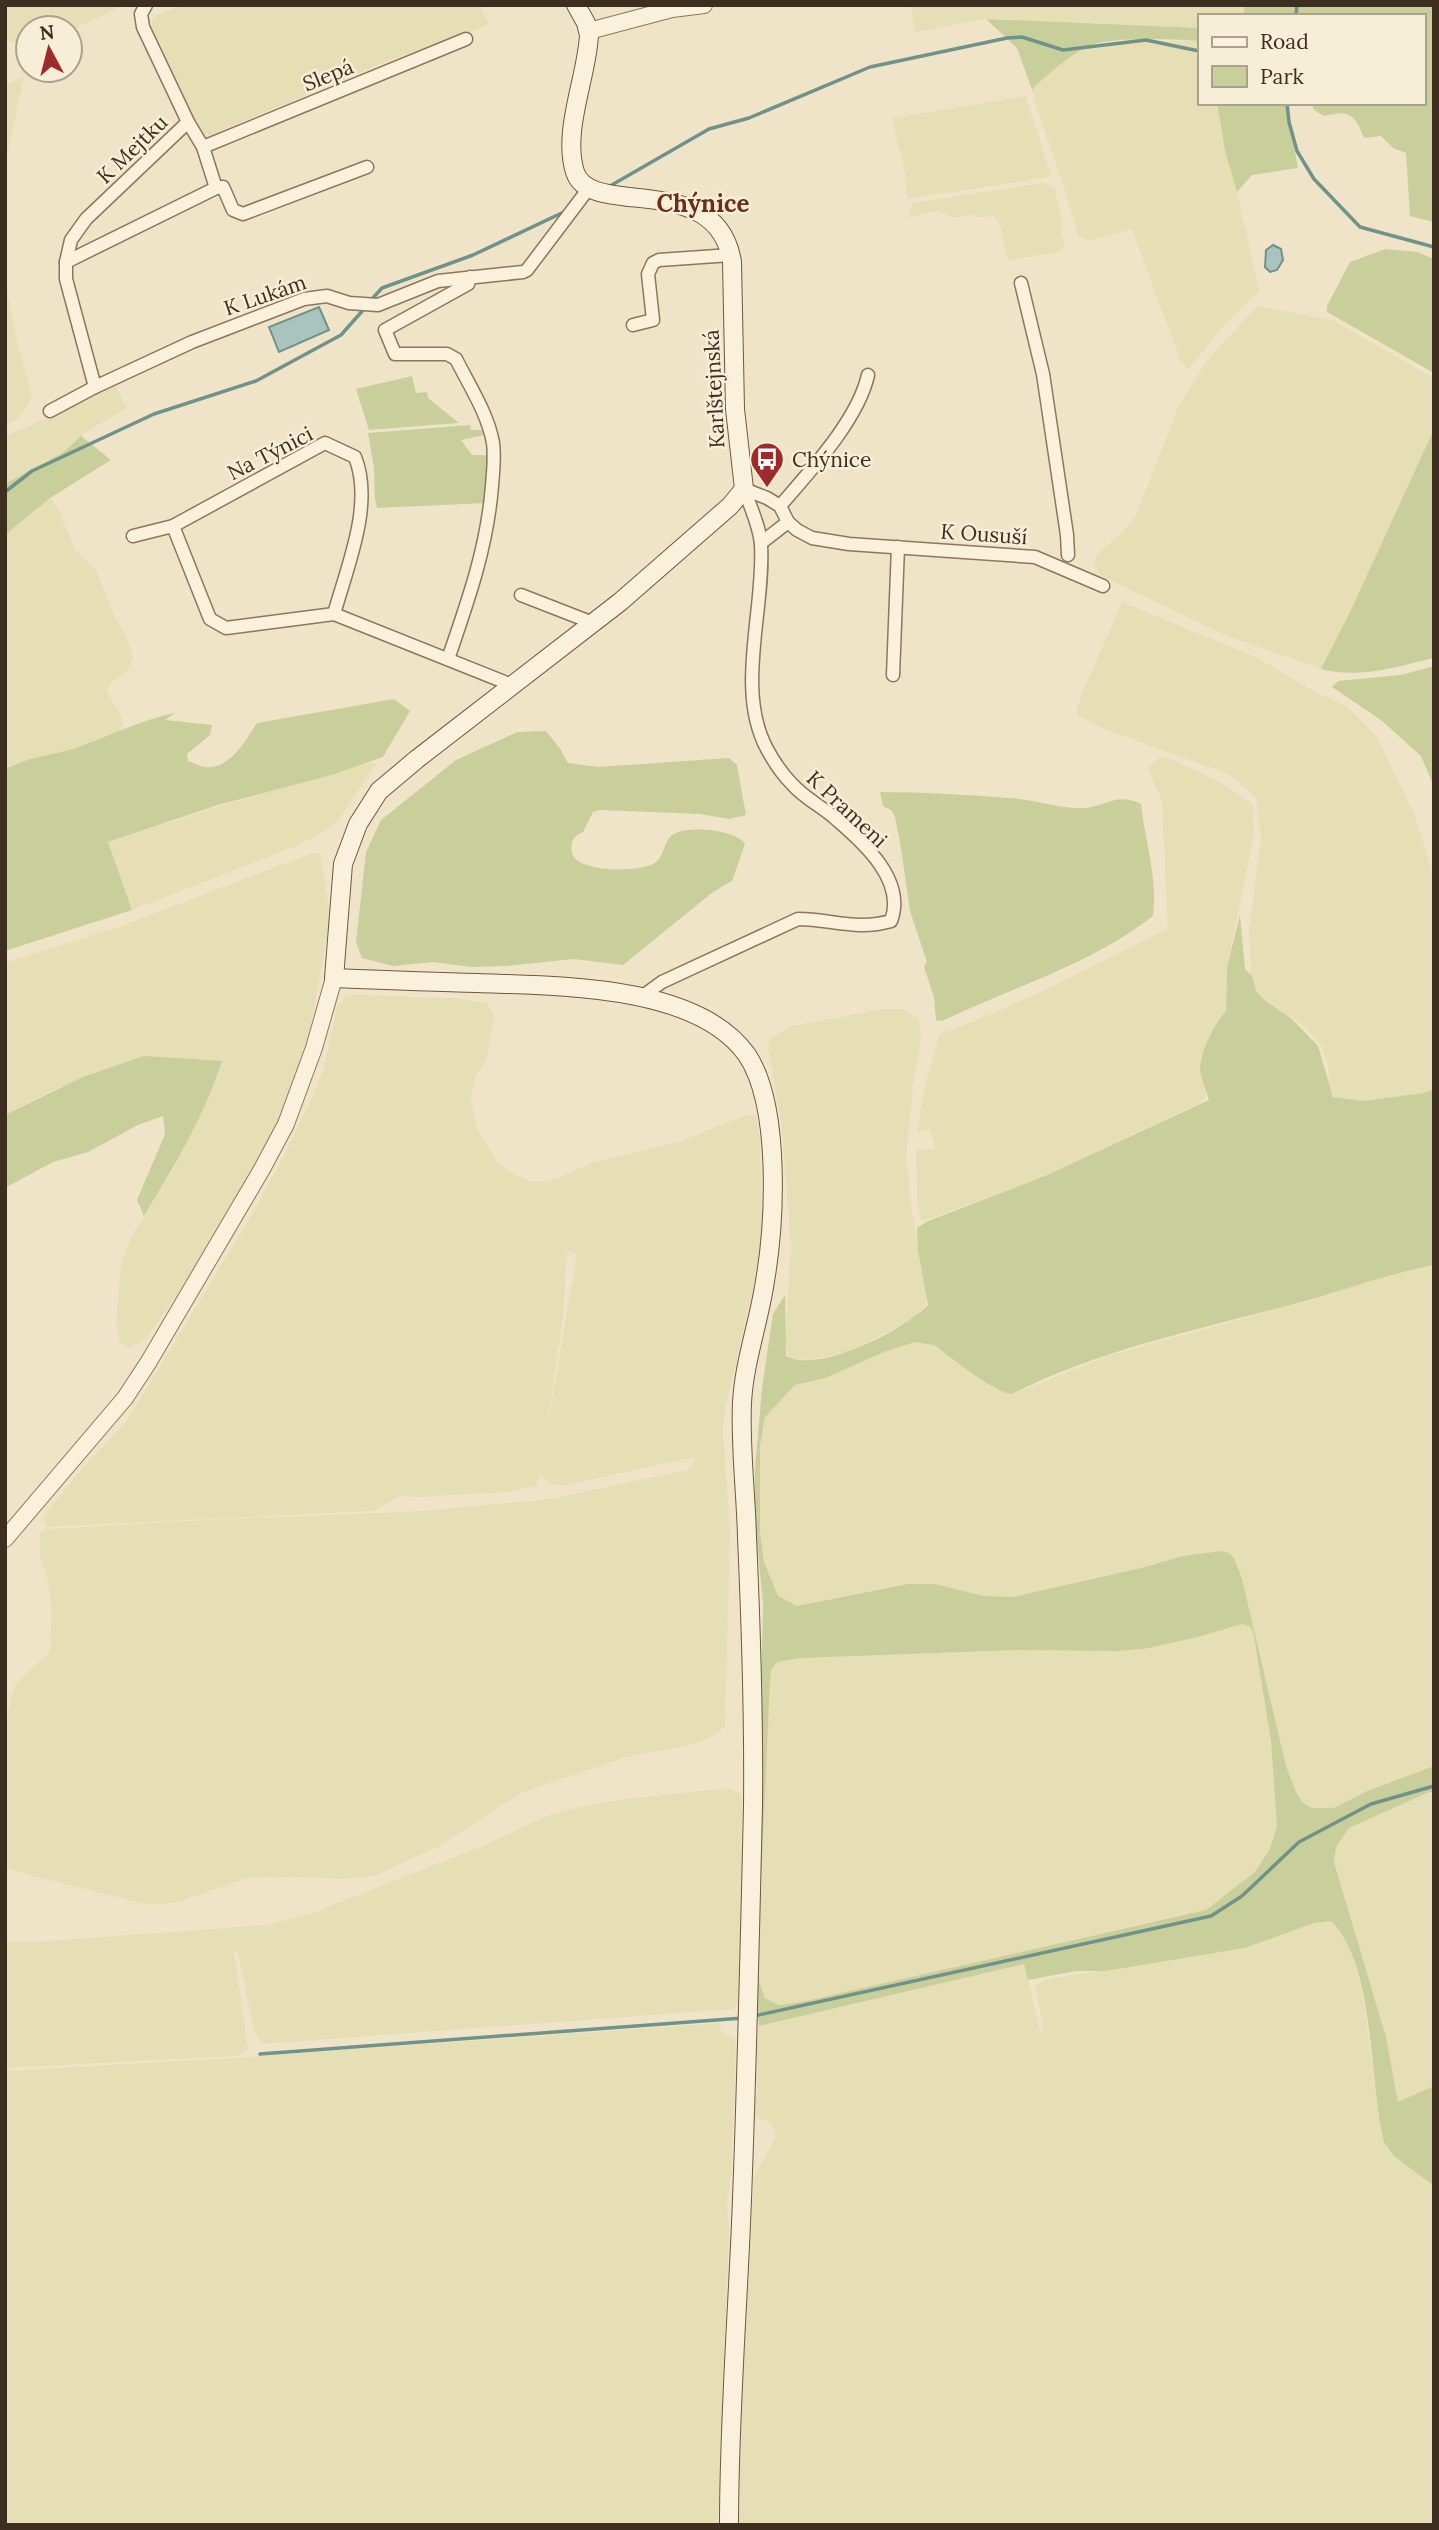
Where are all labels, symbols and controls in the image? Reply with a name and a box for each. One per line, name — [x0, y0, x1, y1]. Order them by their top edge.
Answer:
north arrow — [14, 14, 84, 84]
legend — [1198, 14, 1425, 105]
text: N — [38, 19, 56, 45]
text: Road — [1260, 28, 1309, 55]
street label: Slepá — [299, 53, 357, 97]
text: Park — [1260, 63, 1304, 90]
street label: K Mejtku — [91, 109, 173, 189]
district label: Chýnice — [657, 188, 749, 219]
street label: K Lukám — [220, 268, 310, 322]
street label: Karlštejnská — [697, 329, 731, 449]
street label: Na Týnici — [223, 420, 317, 486]
bus stop icon: Chýnice — [748, 440, 786, 489]
place label: Chýnice — [792, 446, 871, 473]
street label: K Ousuší — [940, 517, 1028, 551]
street label: K Prameni — [801, 765, 893, 853]

